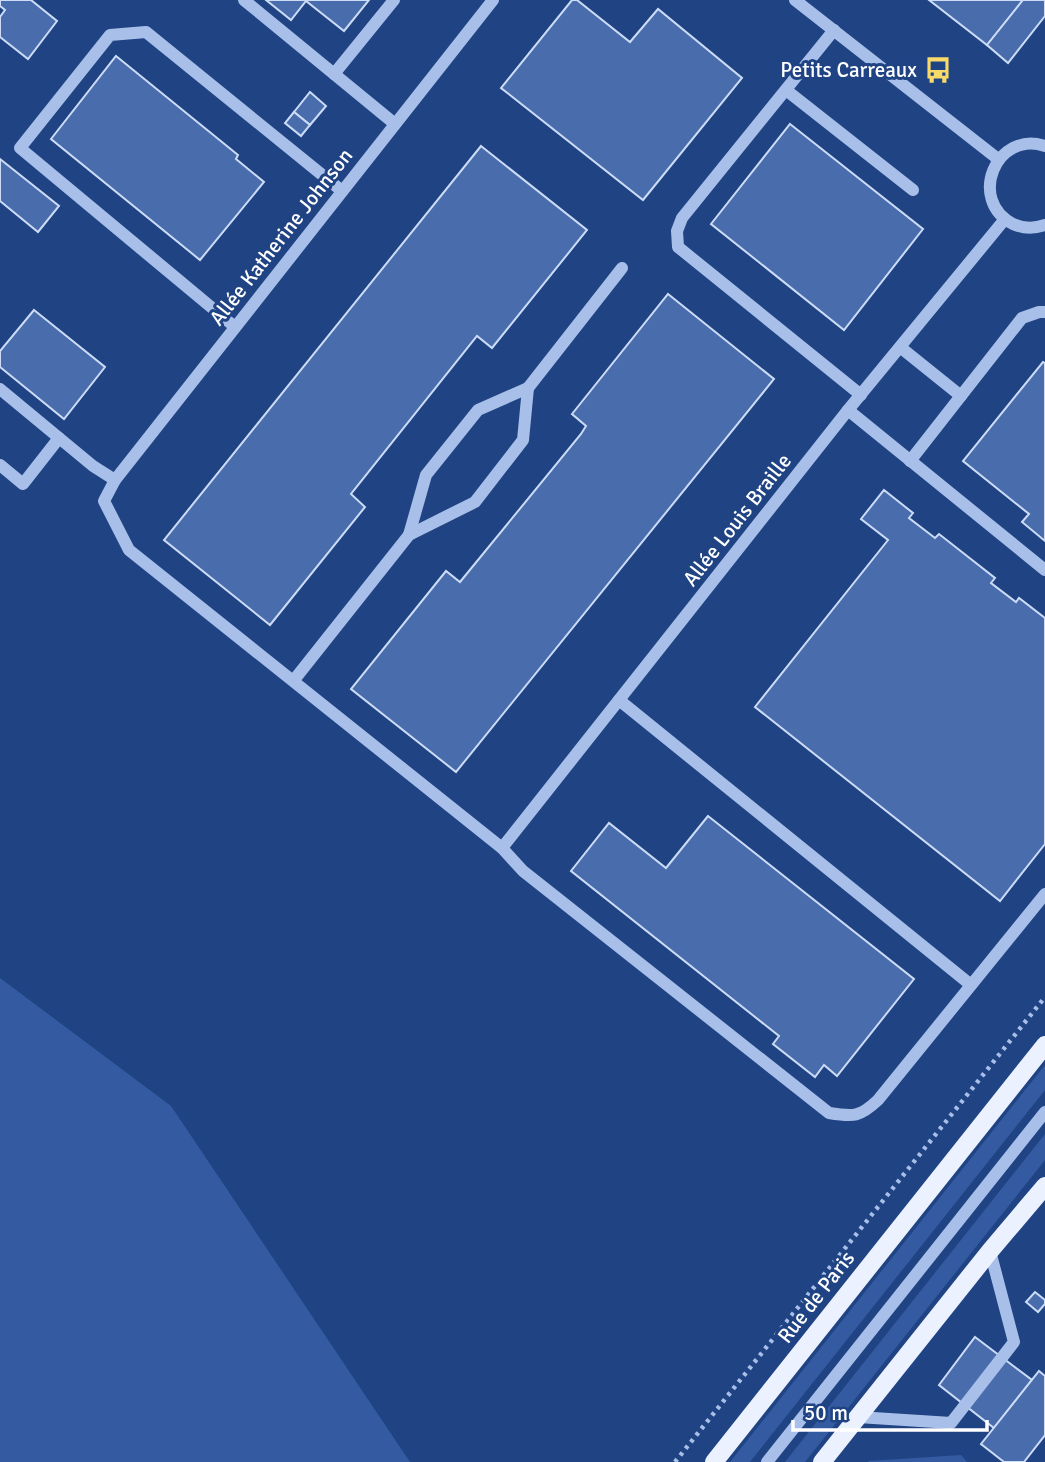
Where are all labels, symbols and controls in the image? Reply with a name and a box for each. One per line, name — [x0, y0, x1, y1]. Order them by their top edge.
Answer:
bus stop icon: Petits Carreaux — [923, 55, 953, 85]
place label: Petits Carreaux — [780, 57, 917, 83]
street label: Allée Katherine Johnson — [204, 143, 358, 331]
street label: Allée Louis Braille — [677, 448, 797, 592]
street label: Rue de Paris — [772, 1246, 860, 1348]
scale bar — [793, 1388, 987, 1432]
text: 50 m — [804, 1400, 848, 1426]

